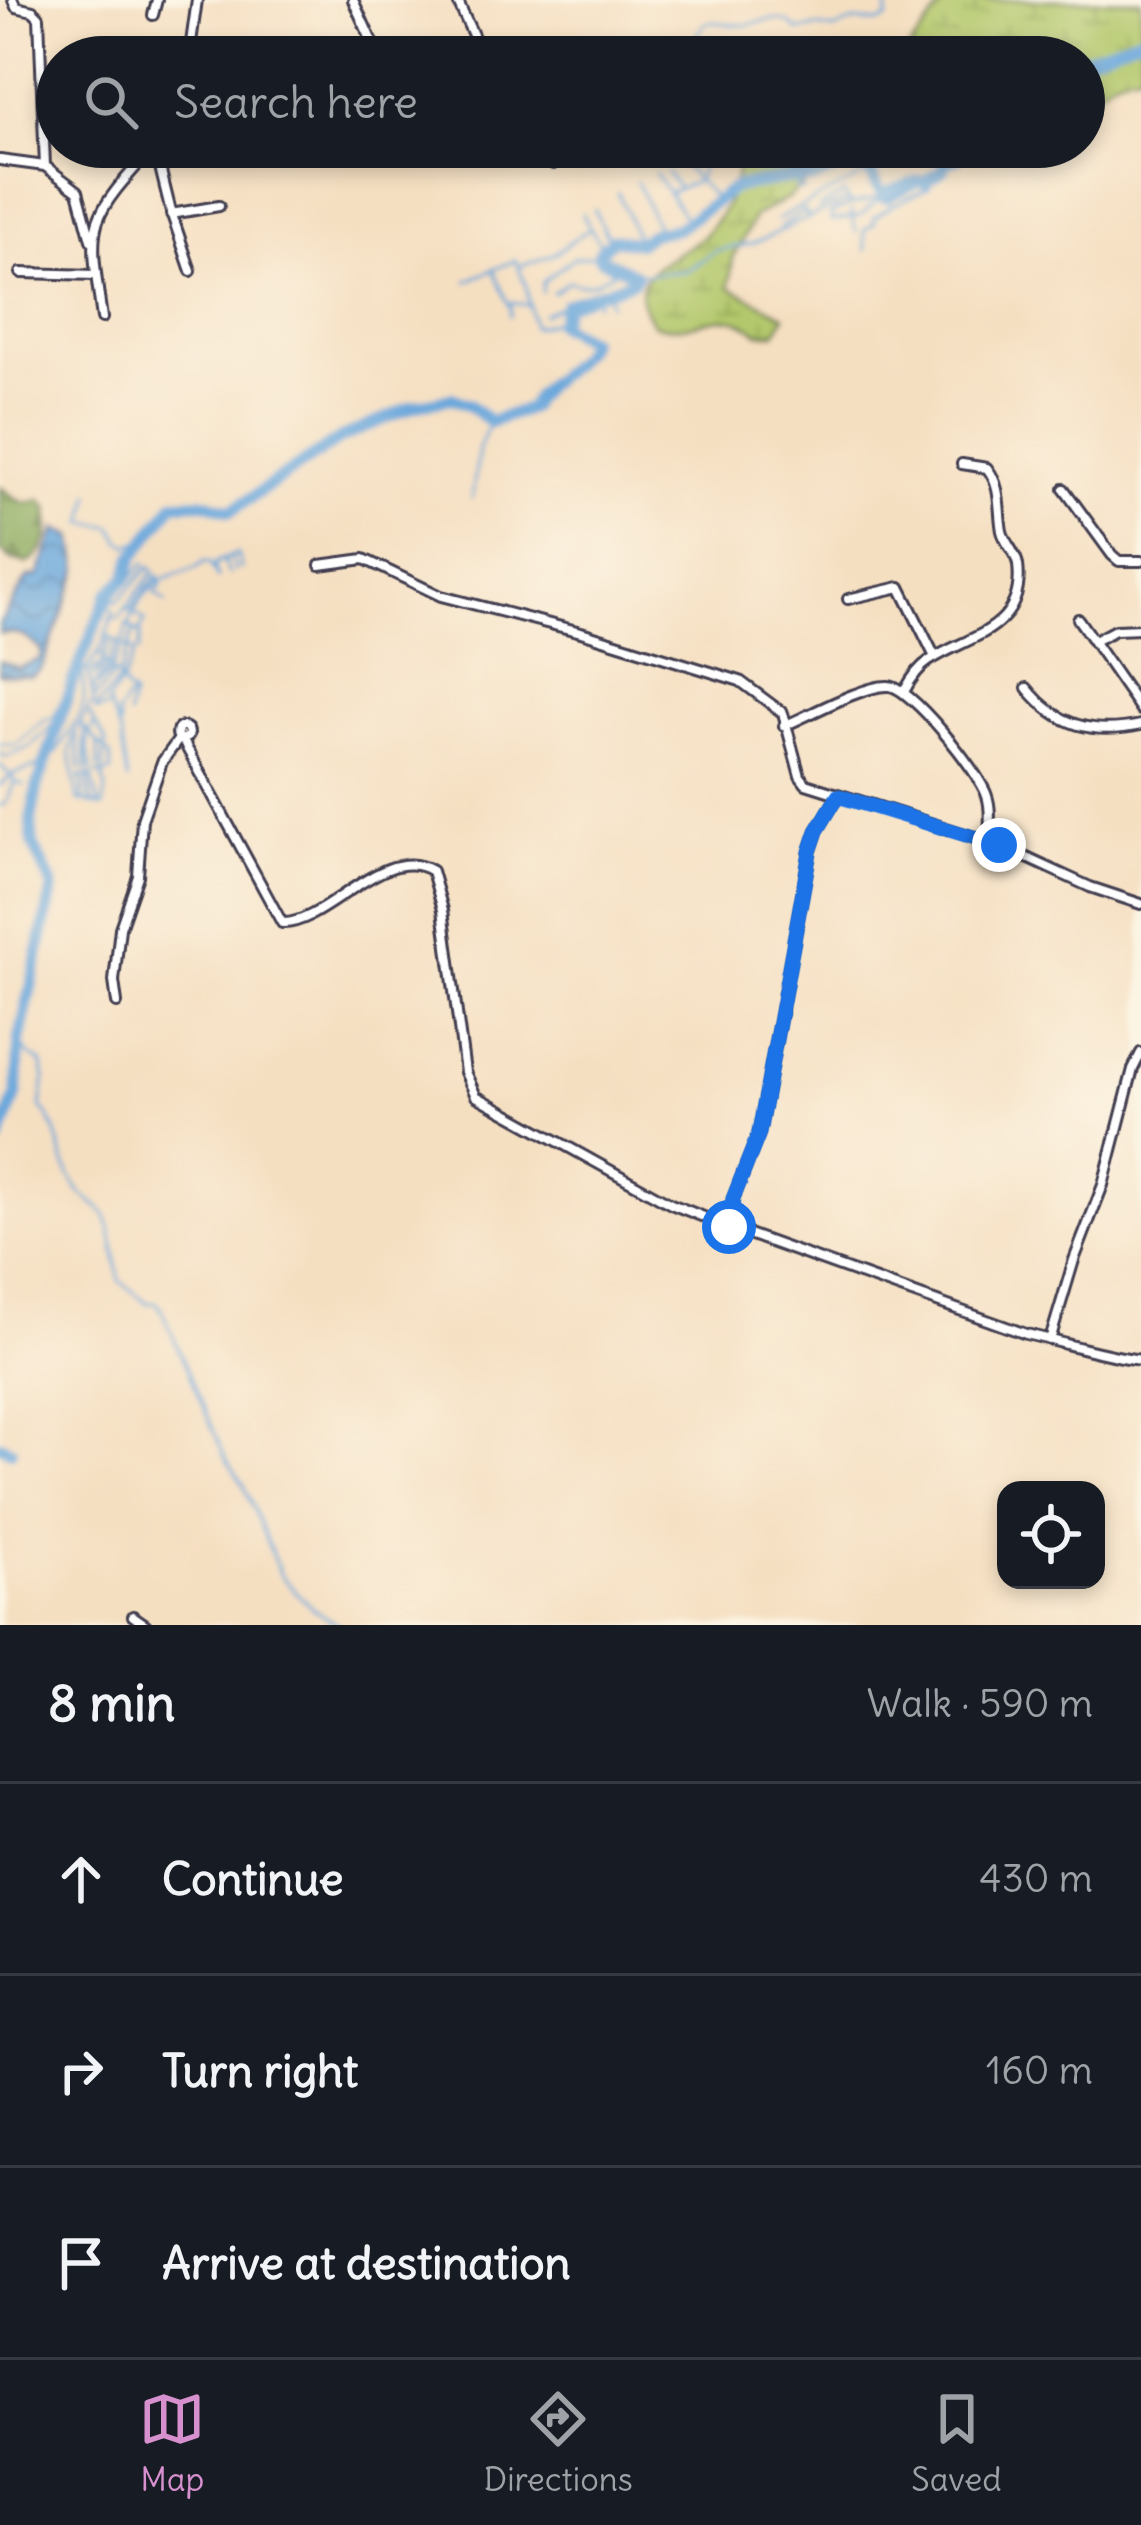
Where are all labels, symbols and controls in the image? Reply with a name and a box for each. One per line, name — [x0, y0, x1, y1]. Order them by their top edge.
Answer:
search box — [36, 36, 1105, 168]
icon: search — [78, 69, 144, 135]
text: Search here — [174, 74, 418, 130]
route end — [972, 818, 1026, 872]
route start — [702, 1200, 756, 1254]
map controls — [997, 1481, 1105, 1589]
button: locate — [997, 1481, 1105, 1589]
text: 8 min — [48, 1671, 175, 1735]
text: Walk · 590 m — [867, 1679, 1093, 1728]
icon: ahead — [48, 1846, 114, 1912]
text: Continue — [162, 1851, 344, 1907]
text: 430 m — [979, 1854, 1093, 1903]
icon: right — [48, 2038, 114, 2104]
text: Turn right — [162, 2043, 358, 2099]
text: 160 m — [986, 2046, 1093, 2095]
icon: arrive — [48, 2230, 114, 2296]
text: Arrive at destination — [162, 2235, 571, 2291]
tab: Map — [139, 2386, 205, 2500]
tab: Directions — [484, 2386, 633, 2500]
tab: Saved — [911, 2386, 1002, 2500]

